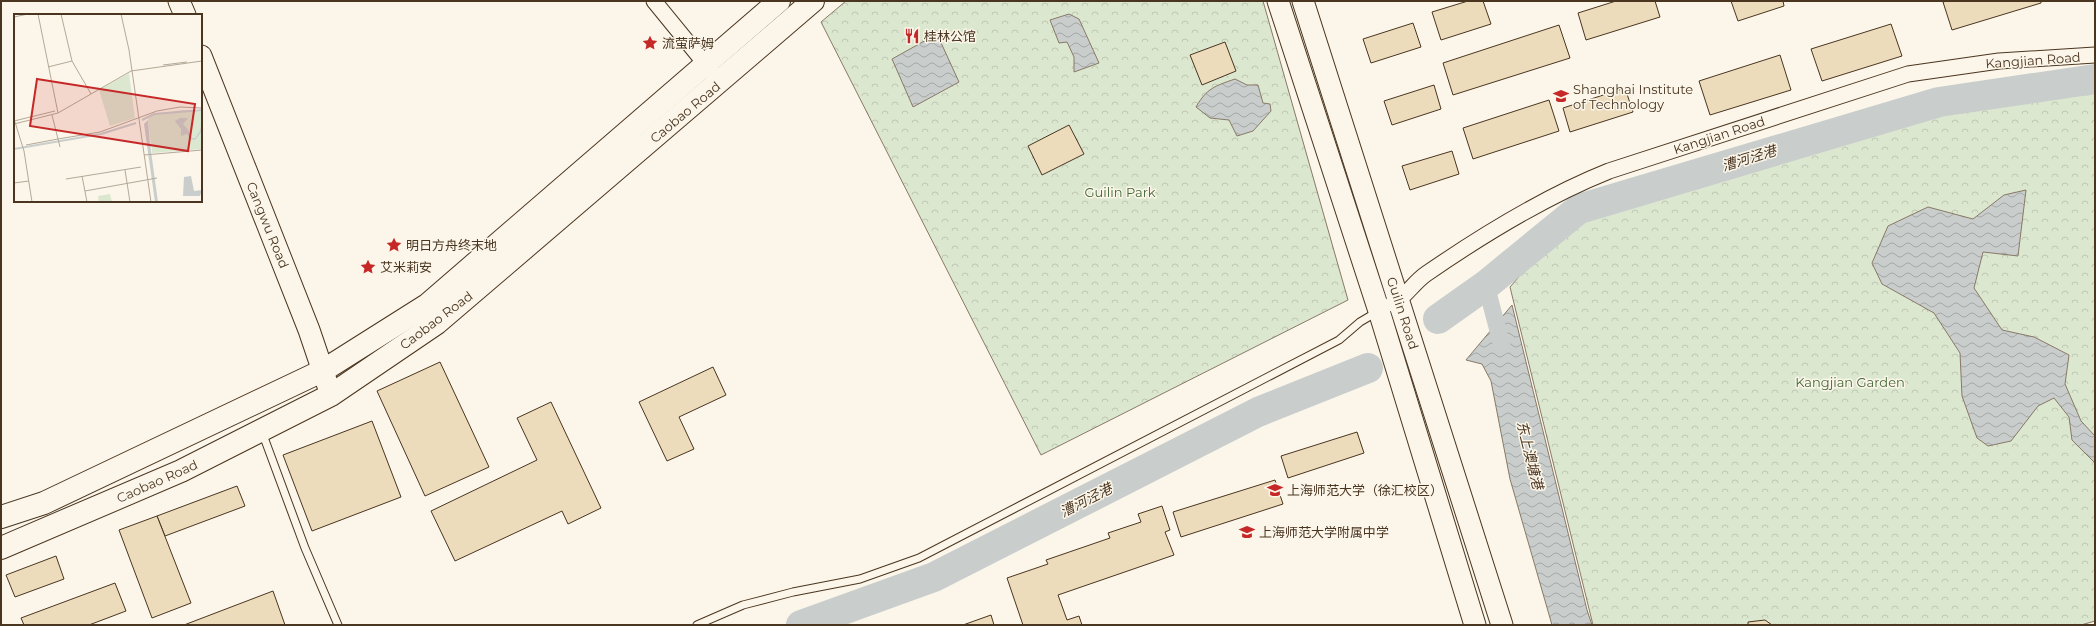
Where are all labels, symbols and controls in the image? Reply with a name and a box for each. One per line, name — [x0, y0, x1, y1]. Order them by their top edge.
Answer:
inset map — [14, 14, 202, 202]
restaurant icon: 桂林公馆 — [903, 27, 921, 45]
place label: 桂林公馆 — [924, 28, 976, 44]
place icon: 流萤萨姆 — [641, 34, 659, 52]
place label: 流萤萨姆 — [662, 35, 714, 51]
street label: Kangjian Road — [1985, 49, 2081, 71]
street label: Caobao Road — [647, 78, 723, 146]
place label: Shanghai Institute of Technology — [1573, 81, 1693, 112]
school or university icon: Shanghai Institute of Technology — [1552, 87, 1570, 105]
street label: Kangjian Road — [1671, 113, 1767, 157]
water label: 漕河泾港 — [1720, 141, 1780, 175]
street label: Cangwu Road — [243, 179, 293, 271]
park label: Guilin Park — [1084, 184, 1156, 200]
place icon: 明日方舟终末地 — [385, 236, 403, 254]
place label: 明日方舟终末地 — [406, 237, 497, 253]
place icon: 艾米莉安 — [359, 258, 377, 276]
place label: 艾米莉安 — [380, 259, 432, 275]
street label: Guilin Road — [1384, 275, 1422, 351]
street label: Caobao Road — [396, 287, 476, 353]
park label: Kangjian Garden — [1795, 374, 1905, 390]
water label: 东上澳塘港 — [1513, 419, 1548, 493]
street label: Caobao Road — [114, 456, 200, 506]
water label: 漕河泾港 — [1057, 478, 1117, 521]
school or university icon: 上海师范大学（徐汇校区） — [1266, 481, 1284, 499]
place label: 上海师范大学（徐汇校区） — [1287, 482, 1443, 498]
school or university icon: 上海师范大学附属中学 — [1238, 523, 1256, 541]
place label: 上海师范大学附属中学 — [1259, 524, 1389, 540]

